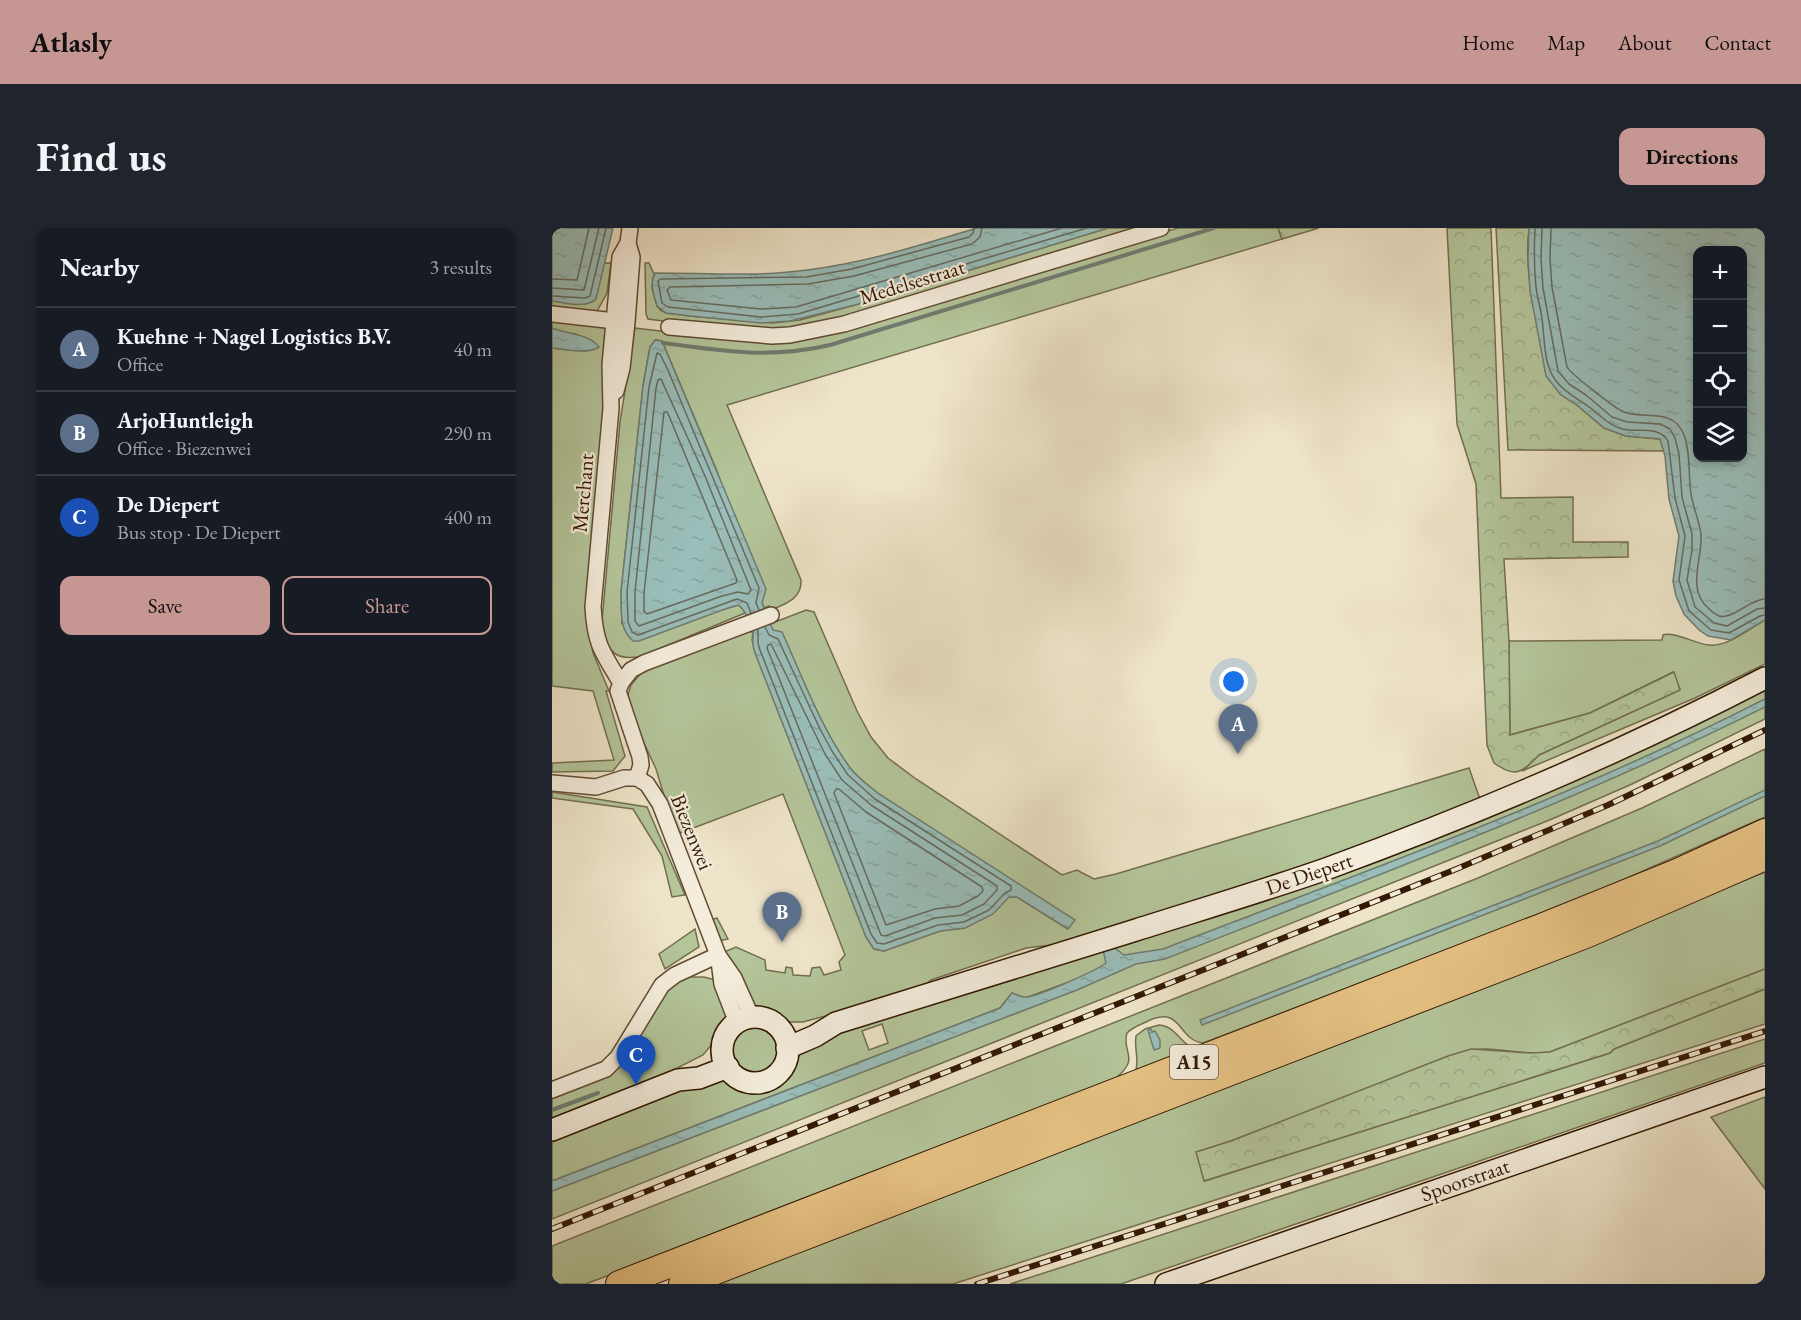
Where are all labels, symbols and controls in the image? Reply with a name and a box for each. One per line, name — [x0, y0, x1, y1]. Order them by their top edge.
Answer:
text: Atlasly — [30, 24, 112, 60]
text: Home — [1462, 29, 1514, 56]
text: Map — [1547, 29, 1585, 56]
text: About — [1618, 29, 1671, 56]
text: Contact — [1704, 29, 1771, 56]
button: Directions — [1619, 128, 1765, 185]
text: Find us — [36, 129, 167, 184]
map controls — [1693, 246, 1747, 462]
button: + — [1693, 246, 1747, 300]
text: Nearby — [60, 250, 140, 284]
street label: Medelsestraat — [856, 253, 968, 310]
text: 3 results — [429, 254, 492, 280]
button: − — [1693, 300, 1747, 354]
text: Kuehne + Nagel Logistics B.V. — [117, 322, 391, 351]
text: A — [72, 336, 87, 362]
text: 40 m — [453, 336, 492, 362]
text: Office — [117, 351, 163, 377]
button: locate — [1693, 354, 1747, 408]
text: ArjoHuntleigh — [117, 406, 253, 435]
button: layers — [1693, 408, 1747, 462]
text: B — [73, 420, 86, 446]
text: 290 m — [444, 420, 492, 446]
text: Office · Biezenwei — [117, 435, 251, 461]
street label: Merchant — [566, 452, 599, 534]
text: De Diepert — [117, 490, 219, 519]
text: C — [72, 504, 87, 530]
text: 400 m — [444, 504, 492, 530]
text: Bus stop · De Diepert — [117, 519, 281, 545]
button: Save — [60, 576, 270, 635]
button: Share — [282, 576, 492, 635]
your location — [1219, 667, 1248, 696]
pin: A — [1218, 704, 1258, 754]
street label: Biezenwei — [665, 790, 720, 874]
street label: De Diepert — [1262, 846, 1356, 901]
pin: B — [762, 892, 802, 942]
pin: C — [616, 1036, 656, 1085]
road number: A15 — [1170, 1045, 1218, 1079]
street label: Spoorstraat — [1417, 1152, 1513, 1207]

